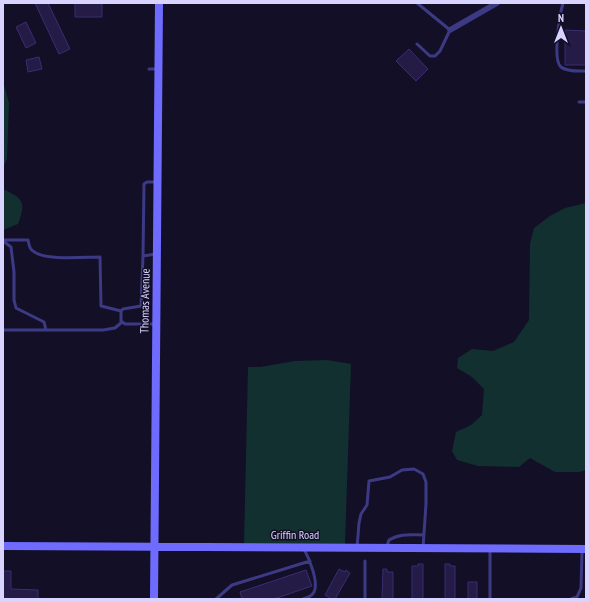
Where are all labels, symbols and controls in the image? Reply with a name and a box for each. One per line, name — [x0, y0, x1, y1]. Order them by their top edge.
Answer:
north arrow — [541, 8, 581, 48]
text: N — [558, 11, 564, 25]
street label: Thomas Avenue — [136, 268, 153, 334]
street label: Griffin Road — [271, 527, 319, 542]

